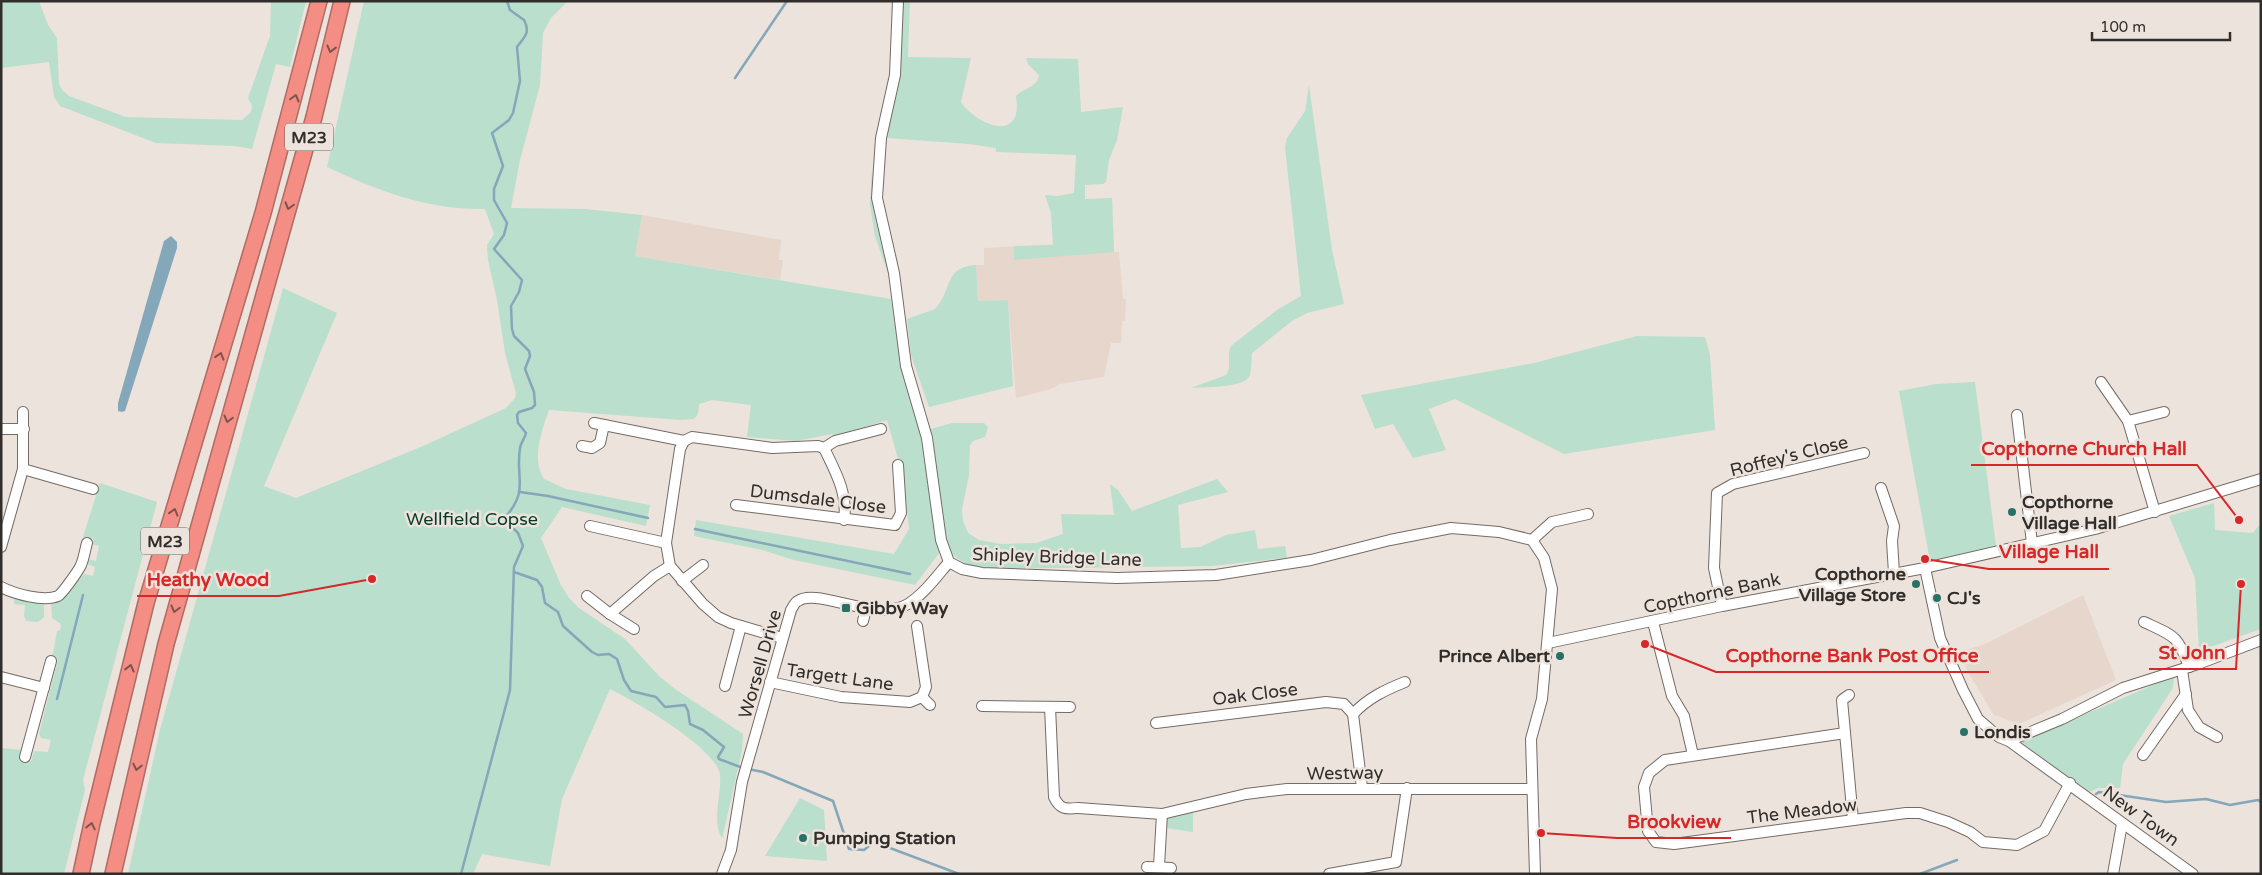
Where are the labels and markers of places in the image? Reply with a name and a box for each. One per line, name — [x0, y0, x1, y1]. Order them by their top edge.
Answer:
callout: Copthorne Church Hall — [1971, 431, 2197, 465]
place label: Copthorne Village Hall — [2022, 491, 2117, 534]
marker: Copthorne Village Hall — [2006, 506, 2018, 518]
callout: Village Hall — [1989, 535, 2109, 569]
callout: Heathy Wood — [137, 562, 279, 596]
place label: Copthorne Village Store — [1799, 563, 1906, 606]
marker: Copthorne Village Store — [1910, 578, 1922, 590]
place label: CJ's — [1947, 587, 1981, 609]
marker: CJ's — [1931, 592, 1943, 604]
place label: Gibby Way — [856, 597, 948, 619]
marker: Gibby Way — [840, 602, 852, 614]
callout: St John — [2149, 635, 2236, 669]
callout: Copthorne Bank Post Office — [1716, 638, 1989, 672]
place label: Prince Albert — [1438, 645, 1550, 667]
marker: Prince Albert — [1554, 650, 1566, 662]
place label: Londis — [1974, 721, 2031, 743]
marker: Londis — [1958, 726, 1970, 738]
callout: Brookview — [1617, 804, 1731, 838]
place label: Pumping Station — [813, 827, 956, 849]
marker: Pumping Station — [797, 832, 809, 844]

